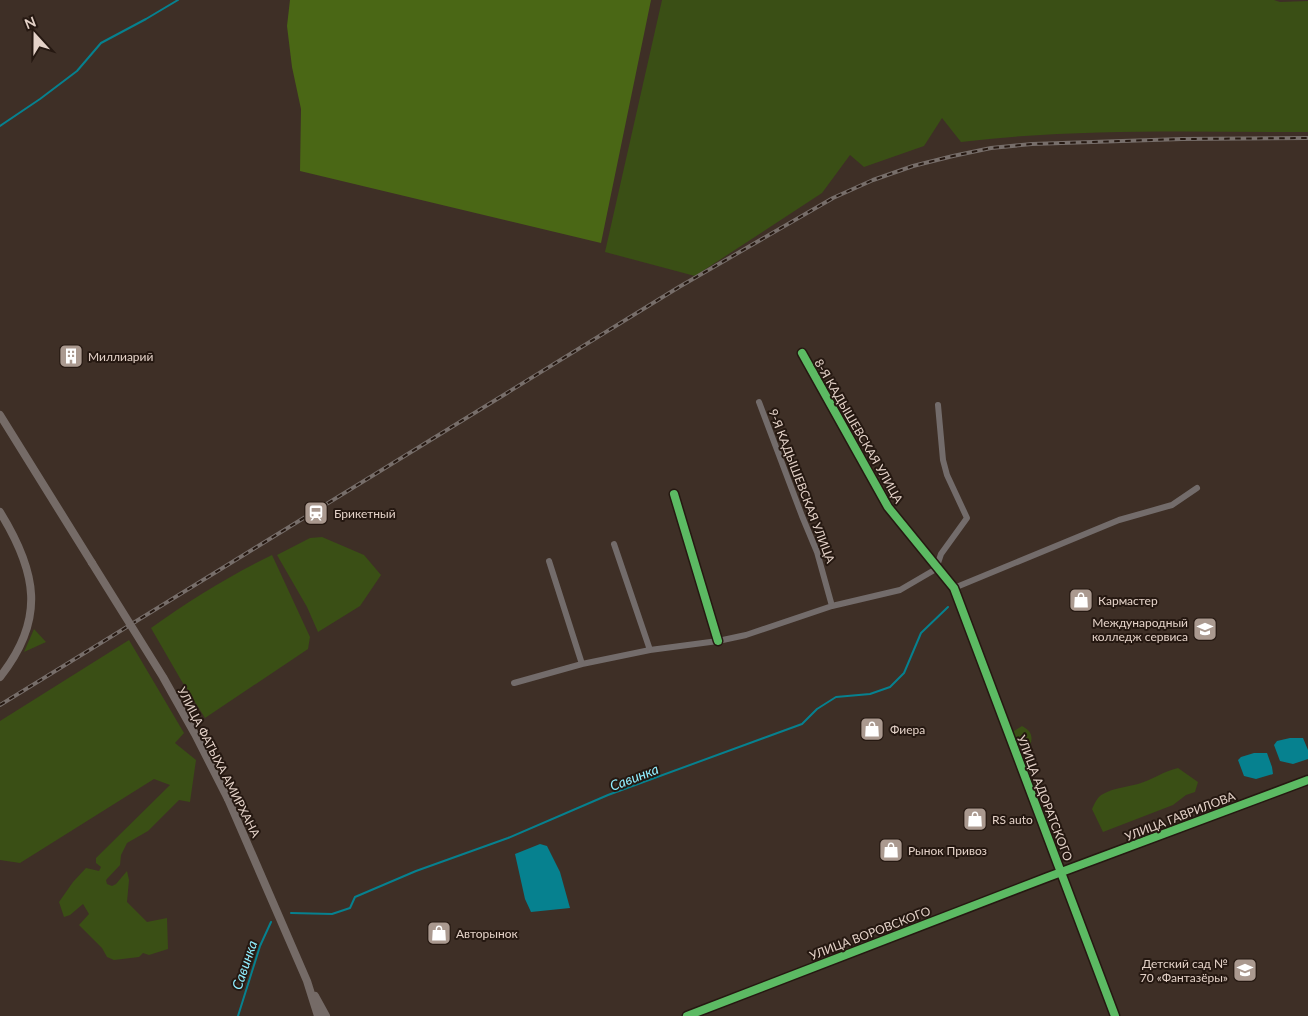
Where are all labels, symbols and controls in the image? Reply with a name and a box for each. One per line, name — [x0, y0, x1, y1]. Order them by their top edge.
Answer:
north arrow — [10, 10, 60, 60]
text: N — [22, 13, 38, 32]
building icon: Миллиарий — [58, 343, 84, 369]
place label: Миллиарий — [88, 349, 153, 364]
street label: 8-Я КАДЫШЕВСКАЯ УЛИЦА — [812, 356, 907, 507]
street label: 9-Я КАДЫШЕВСКАЯ УЛИЦА — [766, 407, 839, 566]
station icon: Брикетный — [303, 500, 329, 526]
place label: Брикетный — [334, 506, 396, 521]
shop icon: Кармастер — [1068, 587, 1094, 613]
place label: Кармастер — [1098, 593, 1158, 608]
place label: Международный колледж сервиса — [1092, 615, 1188, 644]
school or university icon: Международный колледж сервиса — [1192, 616, 1218, 642]
street label: УЛИЦА ФАТЫХА АМИРХАНА — [174, 684, 264, 841]
shop icon: Фиера — [859, 716, 885, 742]
place label: Фиера — [890, 722, 925, 737]
street label: УЛИЦА АДОРАТСКОГО — [1014, 733, 1076, 863]
water label: Савинка — [607, 760, 661, 794]
street label: УЛИЦА ГАВРИЛОВА — [1123, 788, 1238, 844]
shop icon: RS auto — [962, 806, 988, 832]
place label: RS auto — [992, 812, 1033, 827]
shop icon: Рынок Привоз — [878, 837, 904, 863]
place label: Рынок Привоз — [908, 843, 987, 858]
street label: УЛИЦА ВОРОВСКОГО — [808, 903, 933, 963]
shop icon: Авторынок — [426, 920, 452, 946]
place label: Авторынок — [456, 926, 519, 941]
water label: Савинка — [228, 938, 260, 992]
place label: Детский сад № 70 «Фантазёры» — [1140, 956, 1228, 985]
school or university icon: Детский сад № 70 «Фантазёры» — [1232, 957, 1258, 983]

